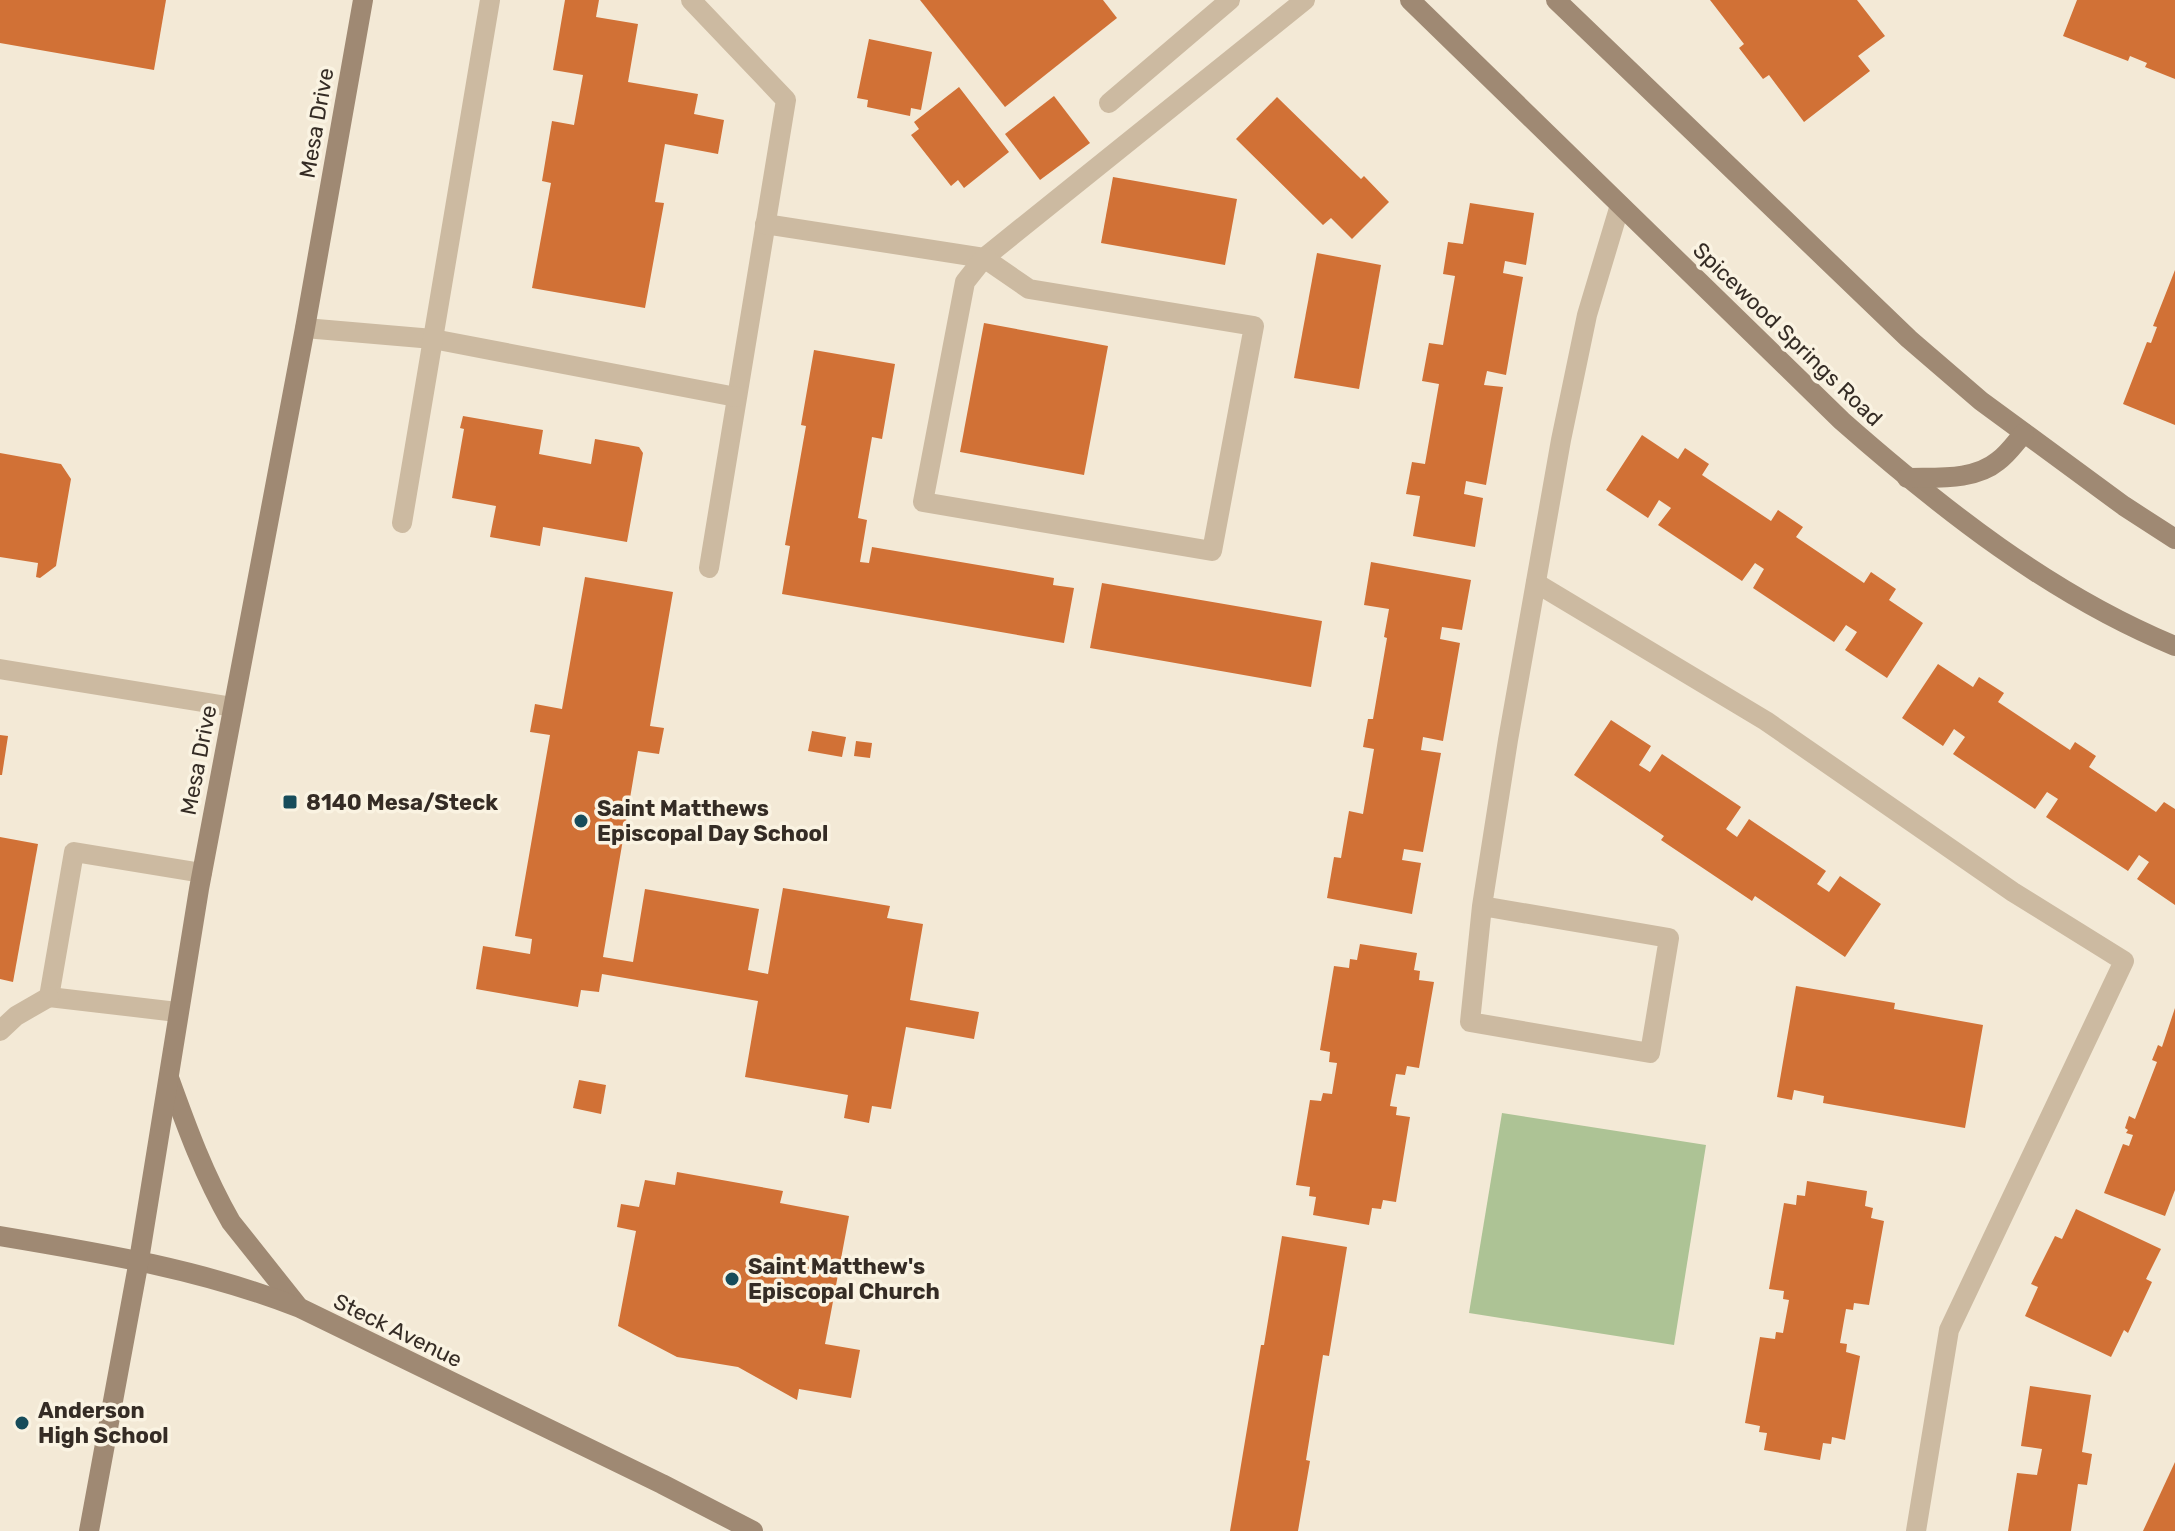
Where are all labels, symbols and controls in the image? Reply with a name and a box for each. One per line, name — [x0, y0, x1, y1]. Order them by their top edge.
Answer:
street label: Mesa Drive — [294, 66, 339, 180]
street label: Spicewood Springs Road — [1687, 237, 1888, 432]
street label: Mesa Drive — [175, 703, 222, 817]
place label: 8140 Mesa/Steck — [306, 789, 498, 816]
marker: 8140 Mesa/Steck — [281, 793, 299, 811]
place label: Saint Matthews Episcopal Day School — [597, 795, 828, 847]
marker: Saint Matthews Episcopal Day School — [572, 812, 590, 830]
place label: Saint Matthew's Episcopal Church — [748, 1253, 940, 1305]
marker: Saint Matthew's Episcopal Church — [723, 1270, 741, 1288]
street label: Steck Avenue — [329, 1288, 467, 1373]
place label: Anderson High School — [38, 1397, 169, 1449]
marker: Anderson High School — [13, 1414, 31, 1432]

